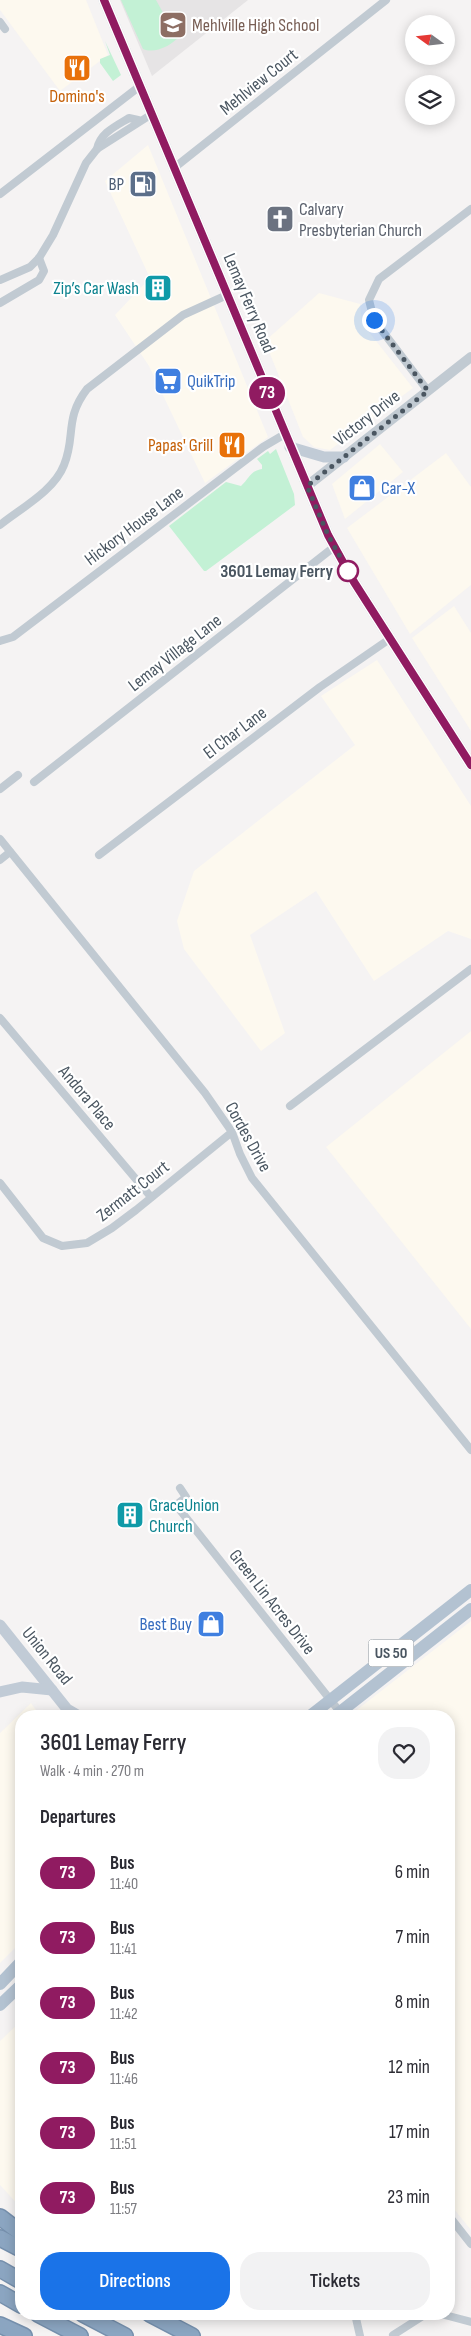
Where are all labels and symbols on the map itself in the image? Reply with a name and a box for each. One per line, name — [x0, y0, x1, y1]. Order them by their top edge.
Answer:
school or university icon: Mehlville High School — [158, 10, 188, 40]
place label: Mehlville High School — [192, 15, 319, 36]
north arrow — [405, 15, 455, 65]
street label: Mehlview Court — [216, 44, 302, 120]
restaurant icon: Domino's — [62, 53, 92, 83]
place label: Domino's — [49, 86, 105, 107]
fuel station icon: BP — [128, 169, 158, 199]
place label: BP — [108, 174, 124, 195]
place label: Calvary Presbyterian Church — [299, 199, 422, 241]
church icon: Calvary Presbyterian Church — [265, 204, 295, 234]
street label: Lemay Ferry Road — [219, 250, 279, 356]
building icon: Zip’s Car Wash — [143, 273, 173, 303]
place label: Zip’s Car Wash — [53, 278, 139, 299]
your location — [362, 308, 387, 333]
supermarket icon: QuikTrip — [153, 366, 183, 396]
place label: QuikTrip — [187, 371, 236, 392]
line badge: 73 — [244, 377, 290, 409]
street label: Victory Drive — [330, 386, 404, 450]
restaurant icon: Papas' Grill — [217, 430, 247, 460]
place label: Papas' Grill — [148, 435, 213, 456]
shop icon: Car-X — [347, 473, 377, 503]
place label: Car-X — [381, 478, 416, 499]
street label: Hickory House Lane — [81, 482, 187, 570]
marker: 3601 Lemay Ferry — [337, 560, 359, 582]
place label: 3601 Lemay Ferry — [220, 561, 334, 582]
street label: Lemay Village Lane — [124, 610, 226, 696]
street label: El Char Lane — [199, 702, 271, 764]
street label: Andora Place — [53, 1061, 120, 1134]
street label: Cordes Drive — [220, 1098, 276, 1176]
street label: Zermatt Court — [93, 1156, 174, 1226]
place label: GraceUnion Church — [149, 1495, 219, 1537]
building icon: GraceUnion Church — [115, 1500, 145, 1530]
street label: Green Lin Acres Drive — [225, 1545, 319, 1659]
shop icon: Best Buy — [196, 1609, 226, 1639]
place label: Best Buy — [139, 1614, 192, 1635]
street label: Union Road — [17, 1623, 77, 1689]
road number: US 50 — [368, 1640, 414, 1666]

